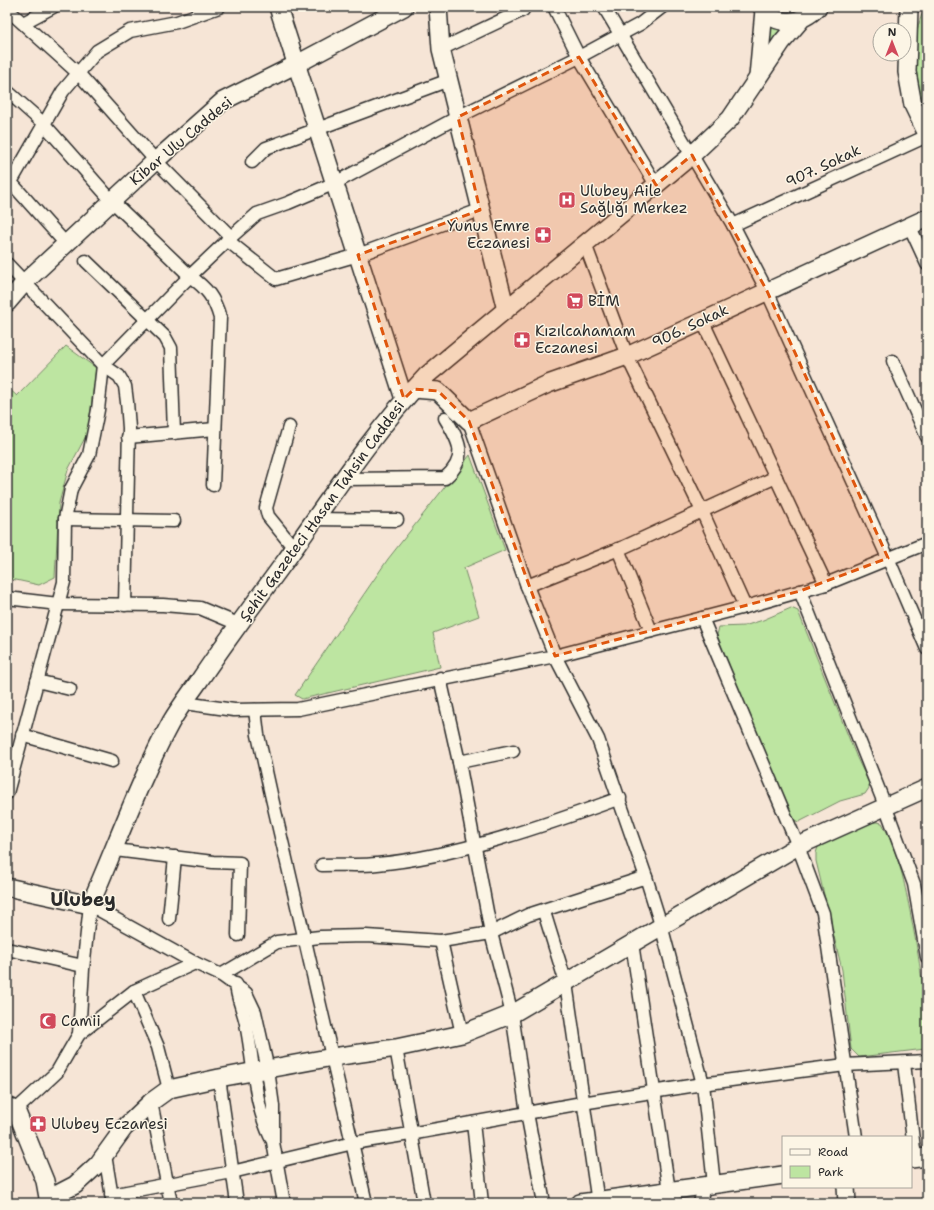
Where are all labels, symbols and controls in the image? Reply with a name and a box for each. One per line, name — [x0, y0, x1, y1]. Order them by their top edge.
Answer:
north arrow — [872, 22, 912, 62]
text: N — [888, 25, 897, 40]
street label: Kibar Ulu Caddesi — [125, 92, 237, 190]
street label: 907. Sokak — [782, 140, 864, 192]
place label: Ulubey Aile Sağlığı Merkez — [580, 181, 688, 218]
hospital icon: Ulubey Aile Sağlığı Merkez — [557, 190, 577, 210]
place label: Yunus Emre Eczanesi — [447, 216, 530, 253]
pharmacy icon: Yunus Emre Eczanesi — [533, 225, 553, 245]
supermarket icon: BİM — [565, 291, 585, 311]
place label: BİM — [588, 291, 620, 311]
street label: 906. Sokak — [648, 299, 732, 353]
place label: Kızılcahamam Eczanesi — [535, 321, 635, 358]
pharmacy icon: Kızılcahamam Eczanesi — [512, 330, 532, 350]
street label: Şehit Gazeteci Hasan Tahsin Caddesi — [235, 396, 409, 626]
district label: Ulubey — [50, 887, 116, 912]
mosque icon: Camii — [38, 1011, 58, 1031]
place label: Camii — [61, 1011, 101, 1031]
pharmacy icon: Ulubey Eczanesi — [28, 1114, 48, 1134]
place label: Ulubey Eczanesi — [51, 1114, 168, 1134]
legend — [782, 1136, 912, 1188]
text: Road — [818, 1144, 849, 1160]
text: Park — [818, 1164, 844, 1180]

